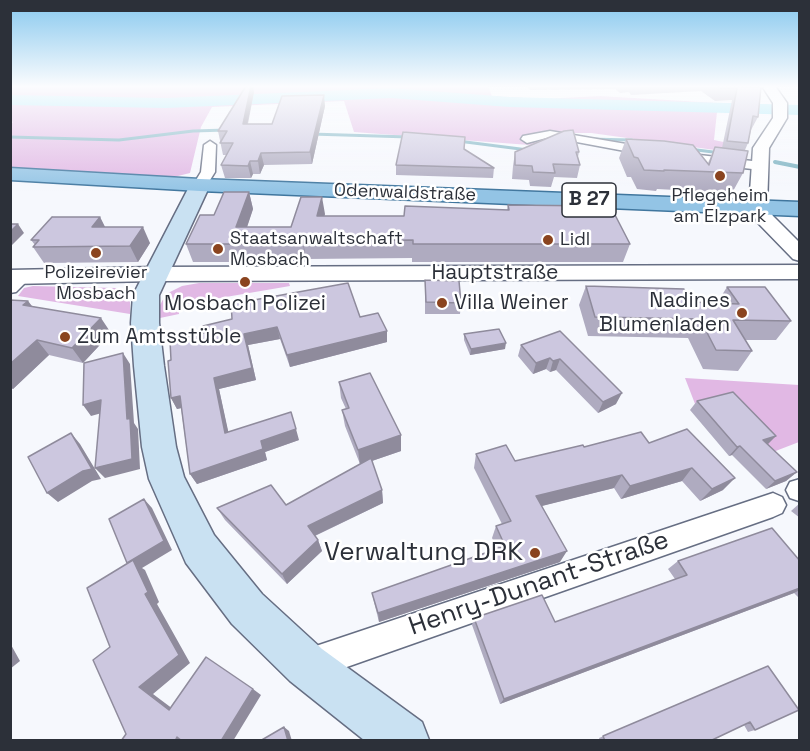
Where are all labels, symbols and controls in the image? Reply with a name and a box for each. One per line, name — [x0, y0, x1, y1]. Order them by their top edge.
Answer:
marker: Pflegeheim am Elzpark — [713, 169, 727, 183]
street label: Odenwaldstraße — [334, 180, 476, 206]
road number: B 27 — [562, 183, 616, 217]
place label: Pflegeheim am Elzpark — [671, 185, 769, 228]
place label: Staatsanwaltschaft Mosbach — [230, 228, 403, 270]
place label: Lidl — [560, 229, 590, 251]
marker: Lidl — [541, 233, 555, 247]
marker: Staatsanwaltschaft Mosbach — [211, 242, 225, 256]
marker: Polizeirevier Mosbach — [89, 246, 103, 260]
street label: Hauptstraße — [432, 260, 558, 286]
place label: Polizeirevier Mosbach — [45, 262, 147, 304]
marker: Mosbach Polizei — [238, 275, 252, 289]
place label: Nadines Blumenladen — [599, 288, 730, 338]
place label: Villa Weiner — [454, 290, 569, 316]
place label: Mosbach Polizei — [164, 291, 326, 317]
marker: Villa Weiner — [435, 296, 449, 310]
marker: Nadines Blumenladen — [735, 306, 749, 320]
place label: Zum Amtsstüble — [77, 324, 241, 350]
marker: Zum Amtsstüble — [58, 330, 72, 344]
street label: Henry-Dunant-Straße — [405, 525, 673, 643]
place label: Verwaltung DRK — [324, 537, 523, 569]
marker: Verwaltung DRK — [528, 546, 542, 560]

